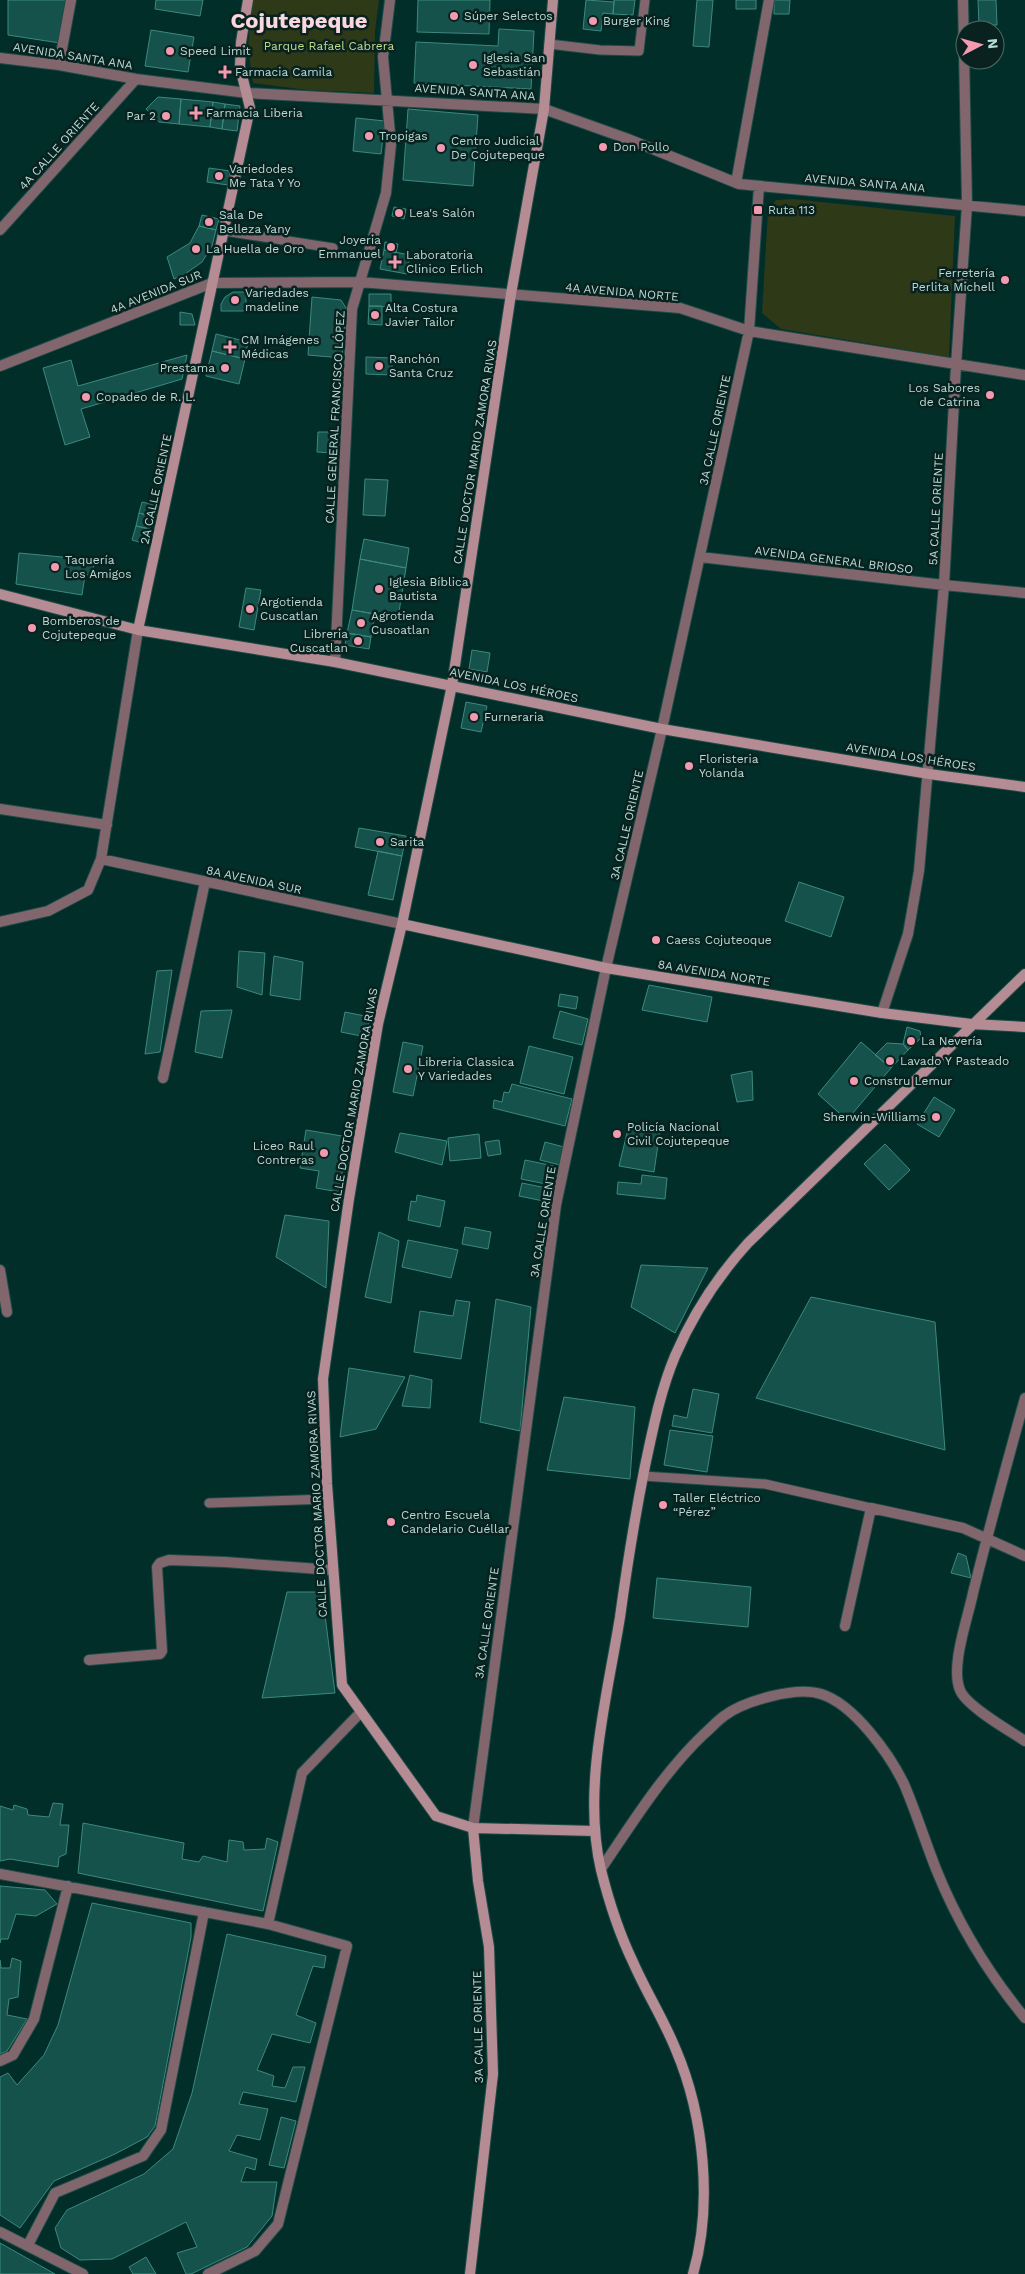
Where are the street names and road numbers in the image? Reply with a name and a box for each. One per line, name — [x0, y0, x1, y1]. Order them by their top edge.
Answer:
street label: AVENIDA SANTA ANA — [12, 40, 134, 72]
street label: AVENIDA SANTA ANA — [414, 81, 536, 103]
street label: 4A CALLE ORIENTE — [16, 99, 102, 193]
street label: AVENIDA SANTA ANA — [804, 171, 926, 195]
street label: 4A AVENIDA SUR — [108, 267, 204, 317]
street label: 4A AVENIDA NORTE — [565, 280, 680, 304]
street label: CALLE GENERAL FRANCISCO LÓPEZ — [322, 310, 348, 524]
street label: CALLE DOCTOR MARIO ZAMORA RIVAS — [450, 339, 500, 565]
street label: 3A CALLE ORIENTE — [696, 373, 734, 487]
street label: 2A CALLE ORIENTE — [137, 432, 175, 546]
street label: 5A CALLE ORIENTE — [926, 452, 946, 566]
street label: AVENIDA GENERAL BRIOSO — [754, 543, 914, 577]
street label: AVENIDA LOS HÉROES — [448, 665, 580, 705]
street label: AVENIDA LOS HÉROES — [845, 740, 977, 774]
street label: 3A CALLE ORIENTE — [608, 768, 647, 881]
street label: 8A AVENIDA SUR — [205, 863, 303, 897]
street label: 8A AVENIDA NORTE — [657, 957, 772, 989]
street label: CALLE DOCTOR MARIO ZAMORA RIVAS — [327, 987, 381, 1213]
street label: 3A CALLE ORIENTE — [527, 1165, 559, 1279]
street label: CALLE DOCTOR MARIO ZAMORA RIVAS — [304, 1390, 330, 1618]
street label: 3A CALLE ORIENTE — [472, 1566, 502, 1680]
street label: 3A CALLE ORIENTE — [470, 1970, 486, 2083]

